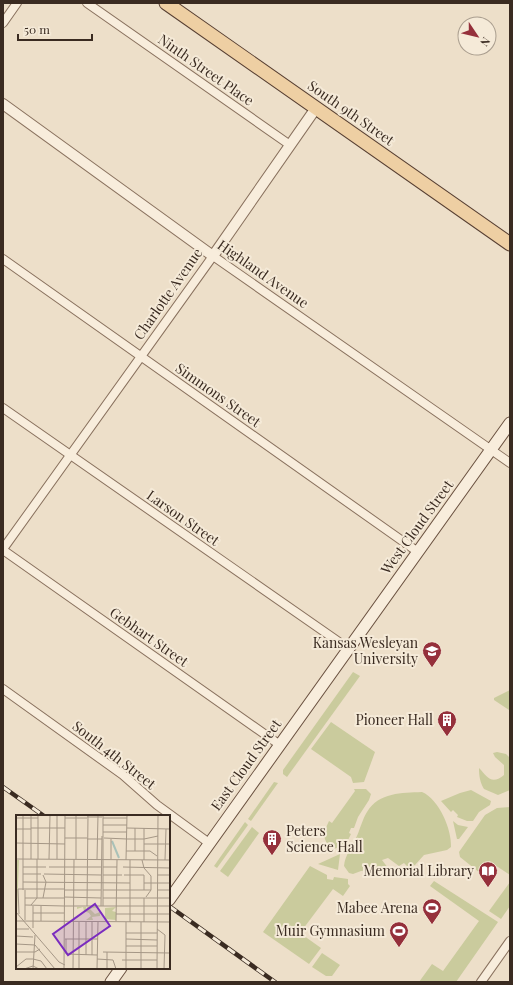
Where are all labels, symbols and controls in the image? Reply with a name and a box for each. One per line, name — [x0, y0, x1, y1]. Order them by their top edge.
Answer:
scale bar — [18, 16, 92, 42]
north arrow — [457, 16, 497, 56]
text: 50 m — [24, 21, 50, 37]
street label: Ninth Street Place — [155, 30, 258, 110]
text: N — [477, 34, 494, 50]
street label: South 9th Street — [304, 76, 399, 150]
street label: Highland Avenue — [214, 235, 313, 312]
street label: Charlotte Avenue — [129, 244, 206, 343]
street label: Simmons Street — [172, 358, 266, 432]
street label: West Cloud Street — [375, 475, 458, 578]
street label: Larson Street — [143, 485, 224, 550]
street label: Gebhart Street — [106, 602, 193, 671]
place label: Kansas Wesleyan University — [313, 633, 419, 668]
school or university icon: Kansas Wesleyan University — [421, 640, 443, 668]
building icon: Pioneer Hall — [436, 709, 458, 737]
place label: Pioneer Hall — [356, 710, 433, 729]
street label: East Cloud Street — [206, 714, 286, 814]
street label: South 4th Street — [69, 716, 161, 794]
inset map — [16, 815, 170, 969]
place label: Peters Science Hall — [286, 821, 363, 856]
building icon: Peters Science Hall — [261, 828, 283, 856]
library icon: Memorial Library — [477, 860, 499, 888]
place label: Memorial Library — [363, 861, 474, 880]
sports icon: Mabee Arena — [421, 897, 443, 925]
place label: Mabee Arena — [337, 898, 418, 917]
sports icon: Muir Gymnasium — [388, 920, 410, 948]
place label: Muir Gymnasium — [276, 921, 386, 940]

